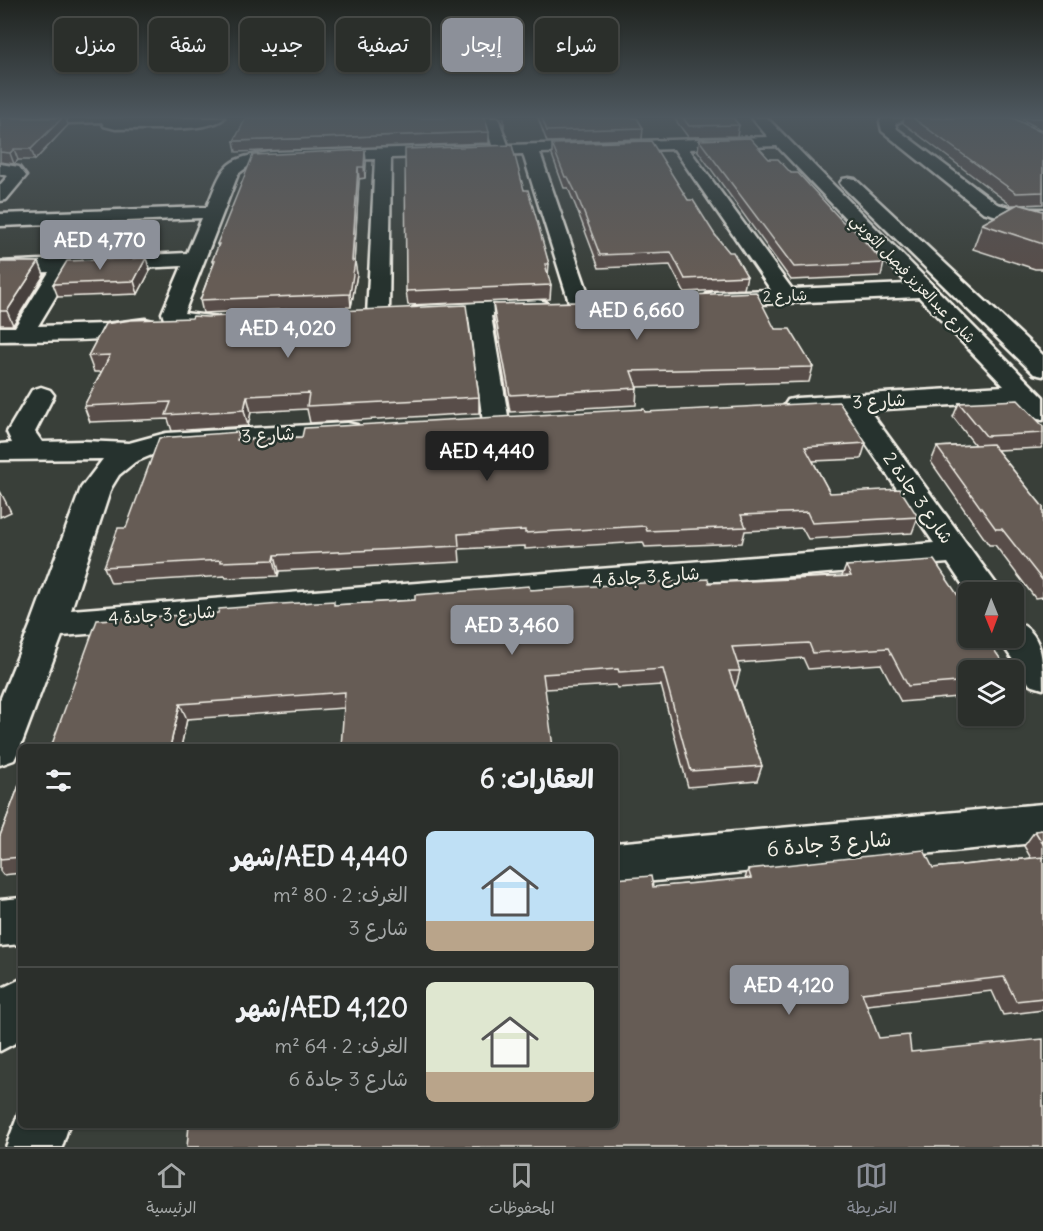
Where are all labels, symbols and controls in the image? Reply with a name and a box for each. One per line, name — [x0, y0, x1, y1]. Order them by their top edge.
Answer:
chip: منزل — [54, 18, 137, 72]
chip: شقة — [149, 18, 228, 72]
chip: جديد — [240, 18, 324, 72]
chip: تصفية — [336, 18, 430, 72]
chip: إيجار — [442, 18, 523, 72]
chip: شراء — [535, 18, 618, 72]
street label: شارع عبدالعزيز فيصل الثويني — [844, 210, 980, 350]
pin: AED 4,770 — [31, 220, 169, 271]
text: AED 4,770 — [54, 227, 146, 252]
street label: شارع 2 — [763, 285, 807, 307]
pin: AED 6,660 — [568, 290, 706, 341]
text: AED 6,660 — [589, 297, 685, 322]
pin: AED 4,020 — [219, 308, 357, 359]
text: AED 4,020 — [240, 315, 336, 340]
street label: شارع 3 — [852, 388, 906, 414]
street label: شارع 3 — [241, 422, 295, 448]
pin: AED 4,440 — [418, 431, 556, 482]
text: AED 4,440 — [439, 438, 535, 463]
street label: شارع 3 جادة 2 — [878, 447, 958, 549]
street label: شارع 3 جادة 4 — [592, 561, 700, 593]
north arrow — [958, 582, 1024, 648]
map controls — [958, 582, 1024, 726]
street label: شارع 3 جادة 4 — [108, 599, 216, 631]
pin: AED 3,460 — [443, 605, 581, 656]
text: AED 3,460 — [465, 612, 559, 637]
button: layers — [958, 660, 1024, 726]
text: العقارات: 6 — [480, 762, 594, 795]
icon: filters — [42, 764, 75, 797]
street label: شارع 3 جادة 6 — [765, 825, 893, 864]
text: AED 4,440/شهر — [232, 840, 408, 873]
icon: home — [474, 855, 546, 927]
text: الغرف: 2 · 80 m² — [273, 882, 408, 907]
text: شارع 3 — [349, 915, 408, 940]
pin: AED 4,120 — [720, 965, 858, 1016]
text: AED 4,120 — [744, 972, 834, 997]
text: AED 4,120/شهر — [238, 991, 408, 1024]
icon: home — [474, 1006, 546, 1078]
text: الغرف: 2 · 64 m² — [275, 1033, 408, 1058]
text: شارع 3 جادة 6 — [289, 1066, 408, 1091]
tab: الرئيسية — [146, 1159, 196, 1222]
tab: المحفوظات — [489, 1159, 555, 1222]
tab: الخريطة — [847, 1159, 897, 1222]

